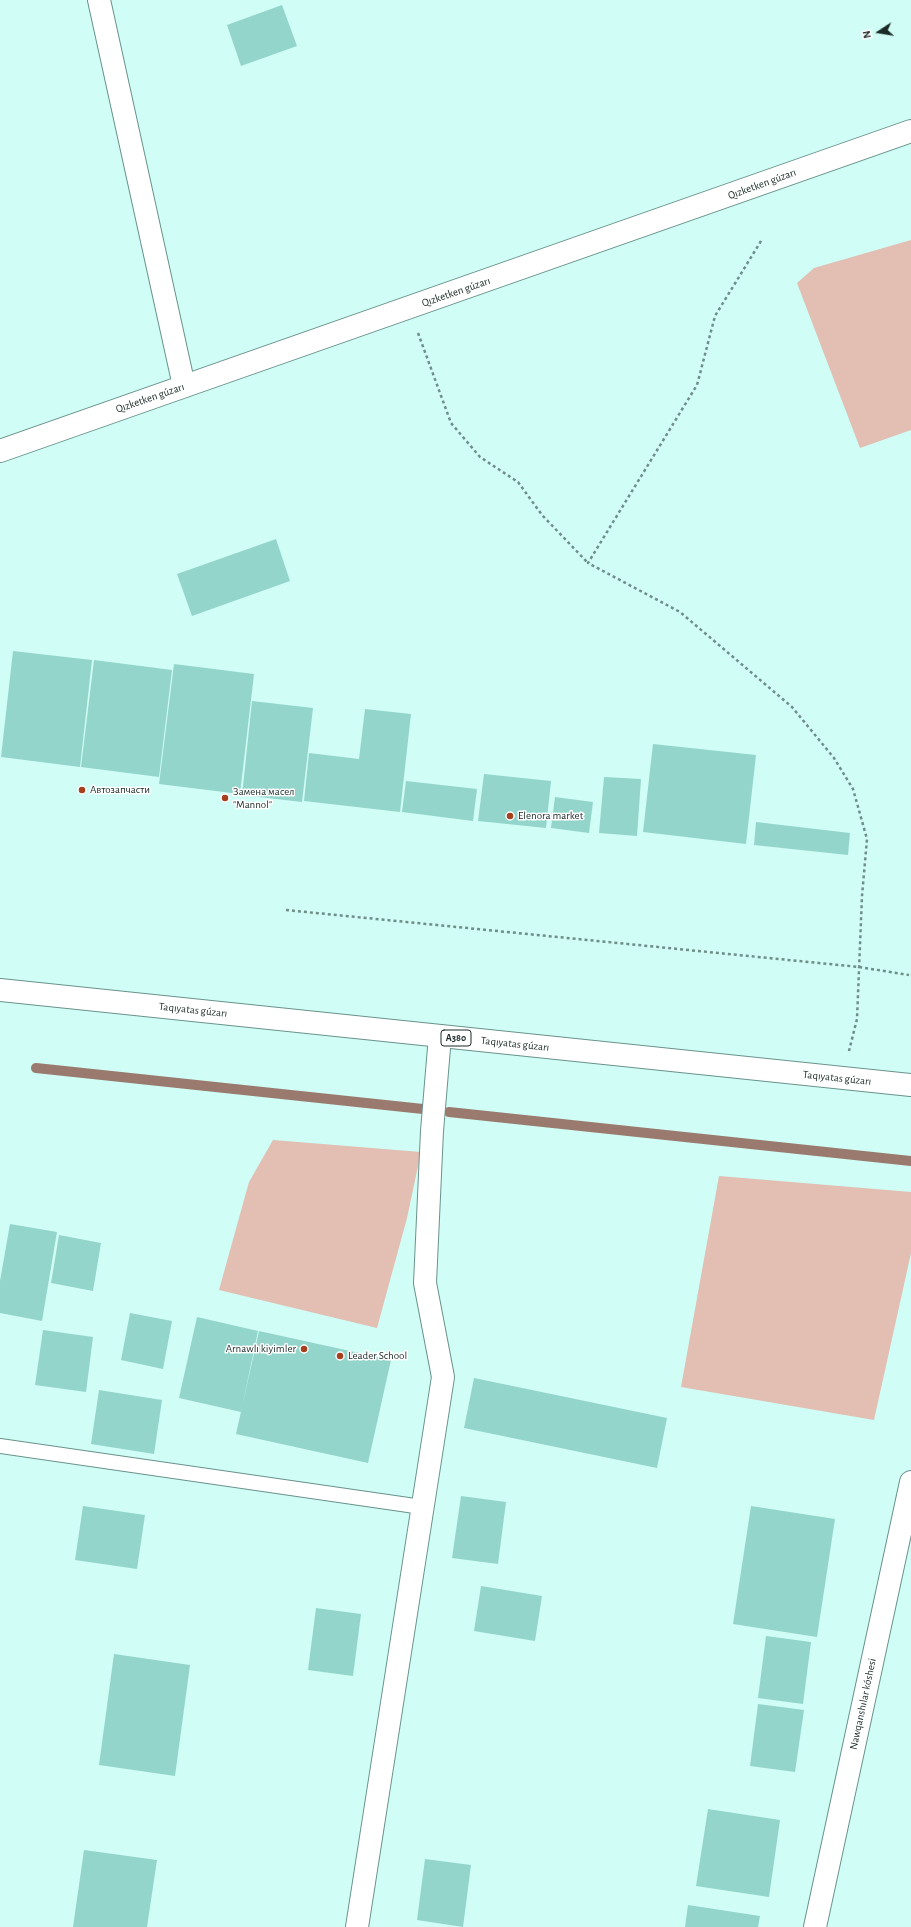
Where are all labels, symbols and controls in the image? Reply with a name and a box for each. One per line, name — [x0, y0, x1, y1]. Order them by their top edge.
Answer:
north arrow — [859, 12, 899, 52]
text: N — [861, 30, 873, 39]
street label: Qızketken gúzarı — [726, 166, 798, 202]
street label: Qızketken gúzarı — [420, 274, 492, 310]
street label: Qızketken gúzarı — [114, 380, 186, 416]
place label: Автозапчасти — [90, 783, 150, 797]
marker: Автозапчасти — [77, 785, 87, 795]
place label: Замена масел "Mannol" — [233, 785, 295, 811]
marker: Замена масел "Mannol" — [220, 793, 230, 803]
place label: Elenora market — [518, 809, 583, 823]
marker: Elenora market — [505, 811, 515, 821]
street label: Taqıyatas gúzarı — [158, 1000, 228, 1020]
road number: A380 — [441, 1030, 471, 1046]
street label: Taqıyatas gúzarı — [480, 1034, 550, 1054]
street label: Taqıyatas gúzarı — [802, 1068, 872, 1088]
place label: Arnawlı kiyimler — [226, 1342, 296, 1356]
marker: Arnawlı kiyimler — [299, 1344, 309, 1354]
place label: Leader School — [348, 1349, 407, 1363]
marker: Leader School — [335, 1351, 345, 1361]
street label: Nawqanshılar kóshesi — [847, 1657, 879, 1751]

